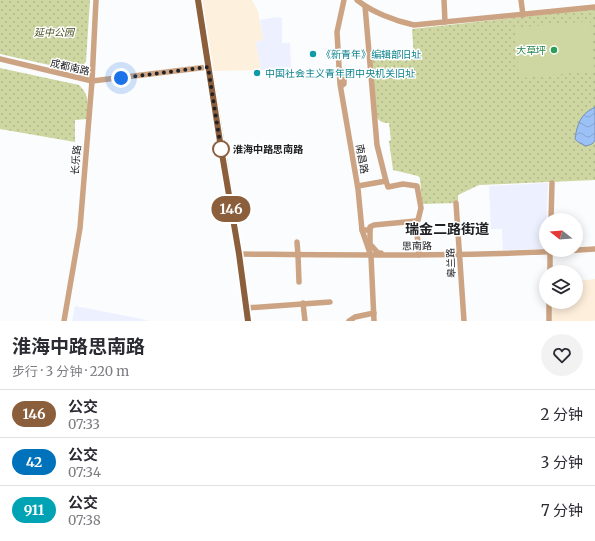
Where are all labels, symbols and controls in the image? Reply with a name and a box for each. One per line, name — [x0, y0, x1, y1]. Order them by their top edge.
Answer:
park label: 延中公园 — [34, 26, 76, 39]
place label: 大草坪 — [516, 44, 546, 57]
marker: 大草坪 — [549, 45, 559, 55]
place label: 《新青年》编辑部旧址 — [321, 48, 421, 61]
marker: 《新青年》编辑部旧址 — [308, 49, 318, 59]
street label: 成都南路 — [49, 56, 91, 78]
place label: 中国社会主义青年团中央机关旧址 — [265, 67, 415, 80]
your location — [111, 68, 131, 88]
marker: 中国社会主义青年团中央机关旧址 — [252, 68, 262, 78]
marker: 淮海中路思南路 — [212, 140, 230, 158]
place label: 淮海中路思南路 — [233, 143, 304, 156]
street label: 南昌路 — [353, 143, 371, 175]
street label: 长乐路 — [68, 144, 84, 176]
line badge: 146 — [208, 196, 254, 222]
text: 146 — [219, 200, 243, 218]
north arrow — [539, 213, 583, 257]
map controls — [539, 213, 583, 309]
district label: 瑞金二路街道 — [405, 220, 489, 238]
street label: 思南路 — [402, 239, 432, 253]
street label: 皋兰路 — [444, 248, 458, 278]
button: layers — [539, 265, 583, 309]
text: 淮海中路思南路 — [12, 334, 145, 358]
button: heart — [541, 334, 583, 376]
text: 步行 · 3 分钟 · 220 m — [12, 363, 129, 380]
text: 公交 — [68, 397, 98, 416]
text: 146 — [22, 405, 46, 423]
text: 2 分钟 — [541, 405, 583, 424]
text: 07:33 — [68, 416, 100, 433]
text: 公交 — [68, 445, 98, 464]
text: 42 — [26, 453, 42, 471]
text: 3 分钟 — [541, 453, 583, 472]
text: 07:34 — [68, 464, 101, 481]
text: 公交 — [68, 493, 98, 512]
text: 911 — [24, 501, 44, 519]
text: 7 分钟 — [541, 501, 583, 520]
text: 07:38 — [68, 512, 101, 529]

